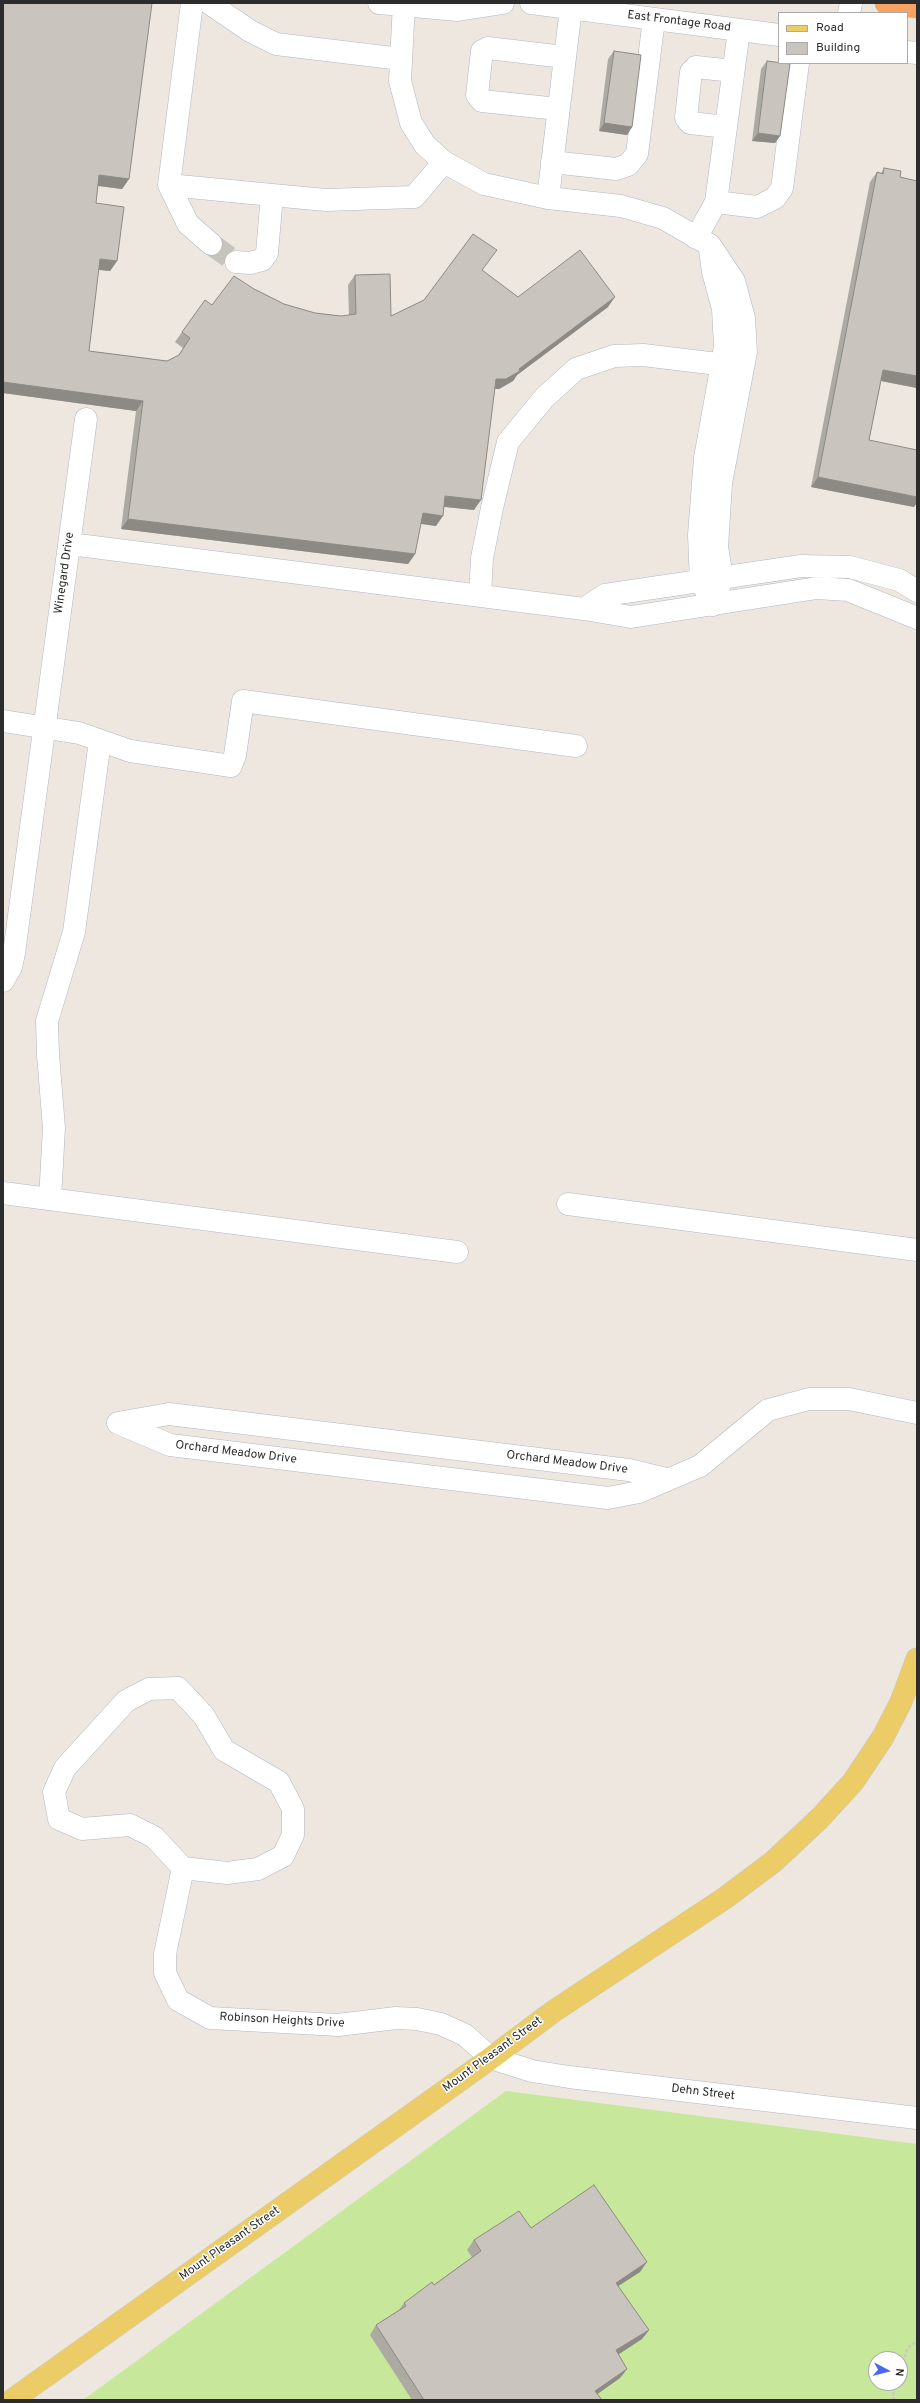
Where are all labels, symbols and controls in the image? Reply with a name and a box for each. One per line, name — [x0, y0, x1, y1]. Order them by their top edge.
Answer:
street label: East Frontage Road — [626, 8, 732, 36]
legend — [778, 12, 908, 64]
text: Road — [816, 20, 844, 36]
text: Building — [816, 40, 860, 56]
street label: Winegard Drive — [52, 531, 78, 615]
street label: Orchard Meadow Drive — [175, 1438, 297, 1468]
street label: Orchard Meadow Drive — [506, 1448, 628, 1478]
street label: Robinson Heights Drive — [219, 2011, 345, 2031]
street label: Mount Pleasant Street — [440, 2014, 546, 2096]
street label: Dehn Street — [670, 2082, 736, 2104]
street label: Mount Pleasant Street — [177, 2204, 283, 2284]
north arrow — [868, 2351, 908, 2391]
text: N — [891, 2368, 906, 2377]

